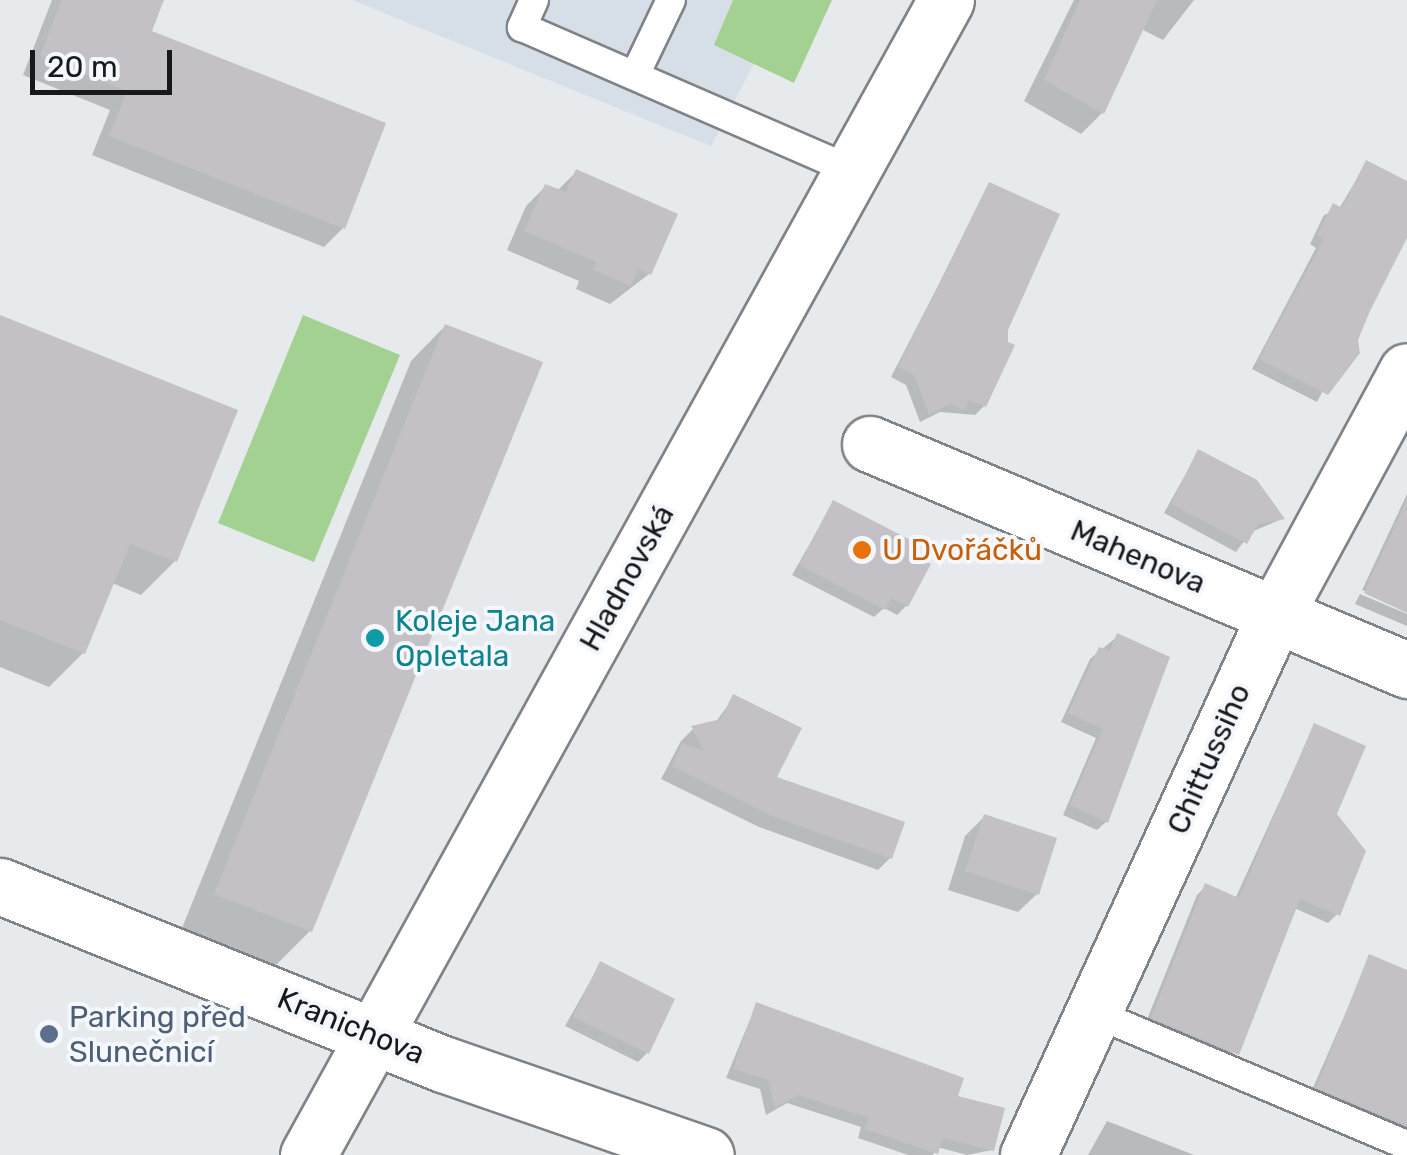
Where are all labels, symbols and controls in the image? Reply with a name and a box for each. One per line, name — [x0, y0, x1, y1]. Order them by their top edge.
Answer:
scale bar — [35, 30, 178, 92]
text: 20 m — [47, 49, 118, 85]
street label: Hladnovská — [572, 499, 682, 657]
street label: Mahenova — [1065, 513, 1211, 601]
place label: U Dvořáčků — [882, 532, 1042, 568]
marker: U Dvořáčků — [851, 539, 873, 561]
place label: Koleje Jana Opletala — [395, 603, 555, 674]
marker: Koleje Jana Opletala — [364, 627, 386, 649]
street label: Chittussiho — [1160, 678, 1258, 840]
street label: Kranichova — [272, 980, 430, 1072]
place label: Parking před Slunečnicí — [69, 999, 246, 1070]
marker: Parking před Slunečnicí — [38, 1023, 60, 1045]

